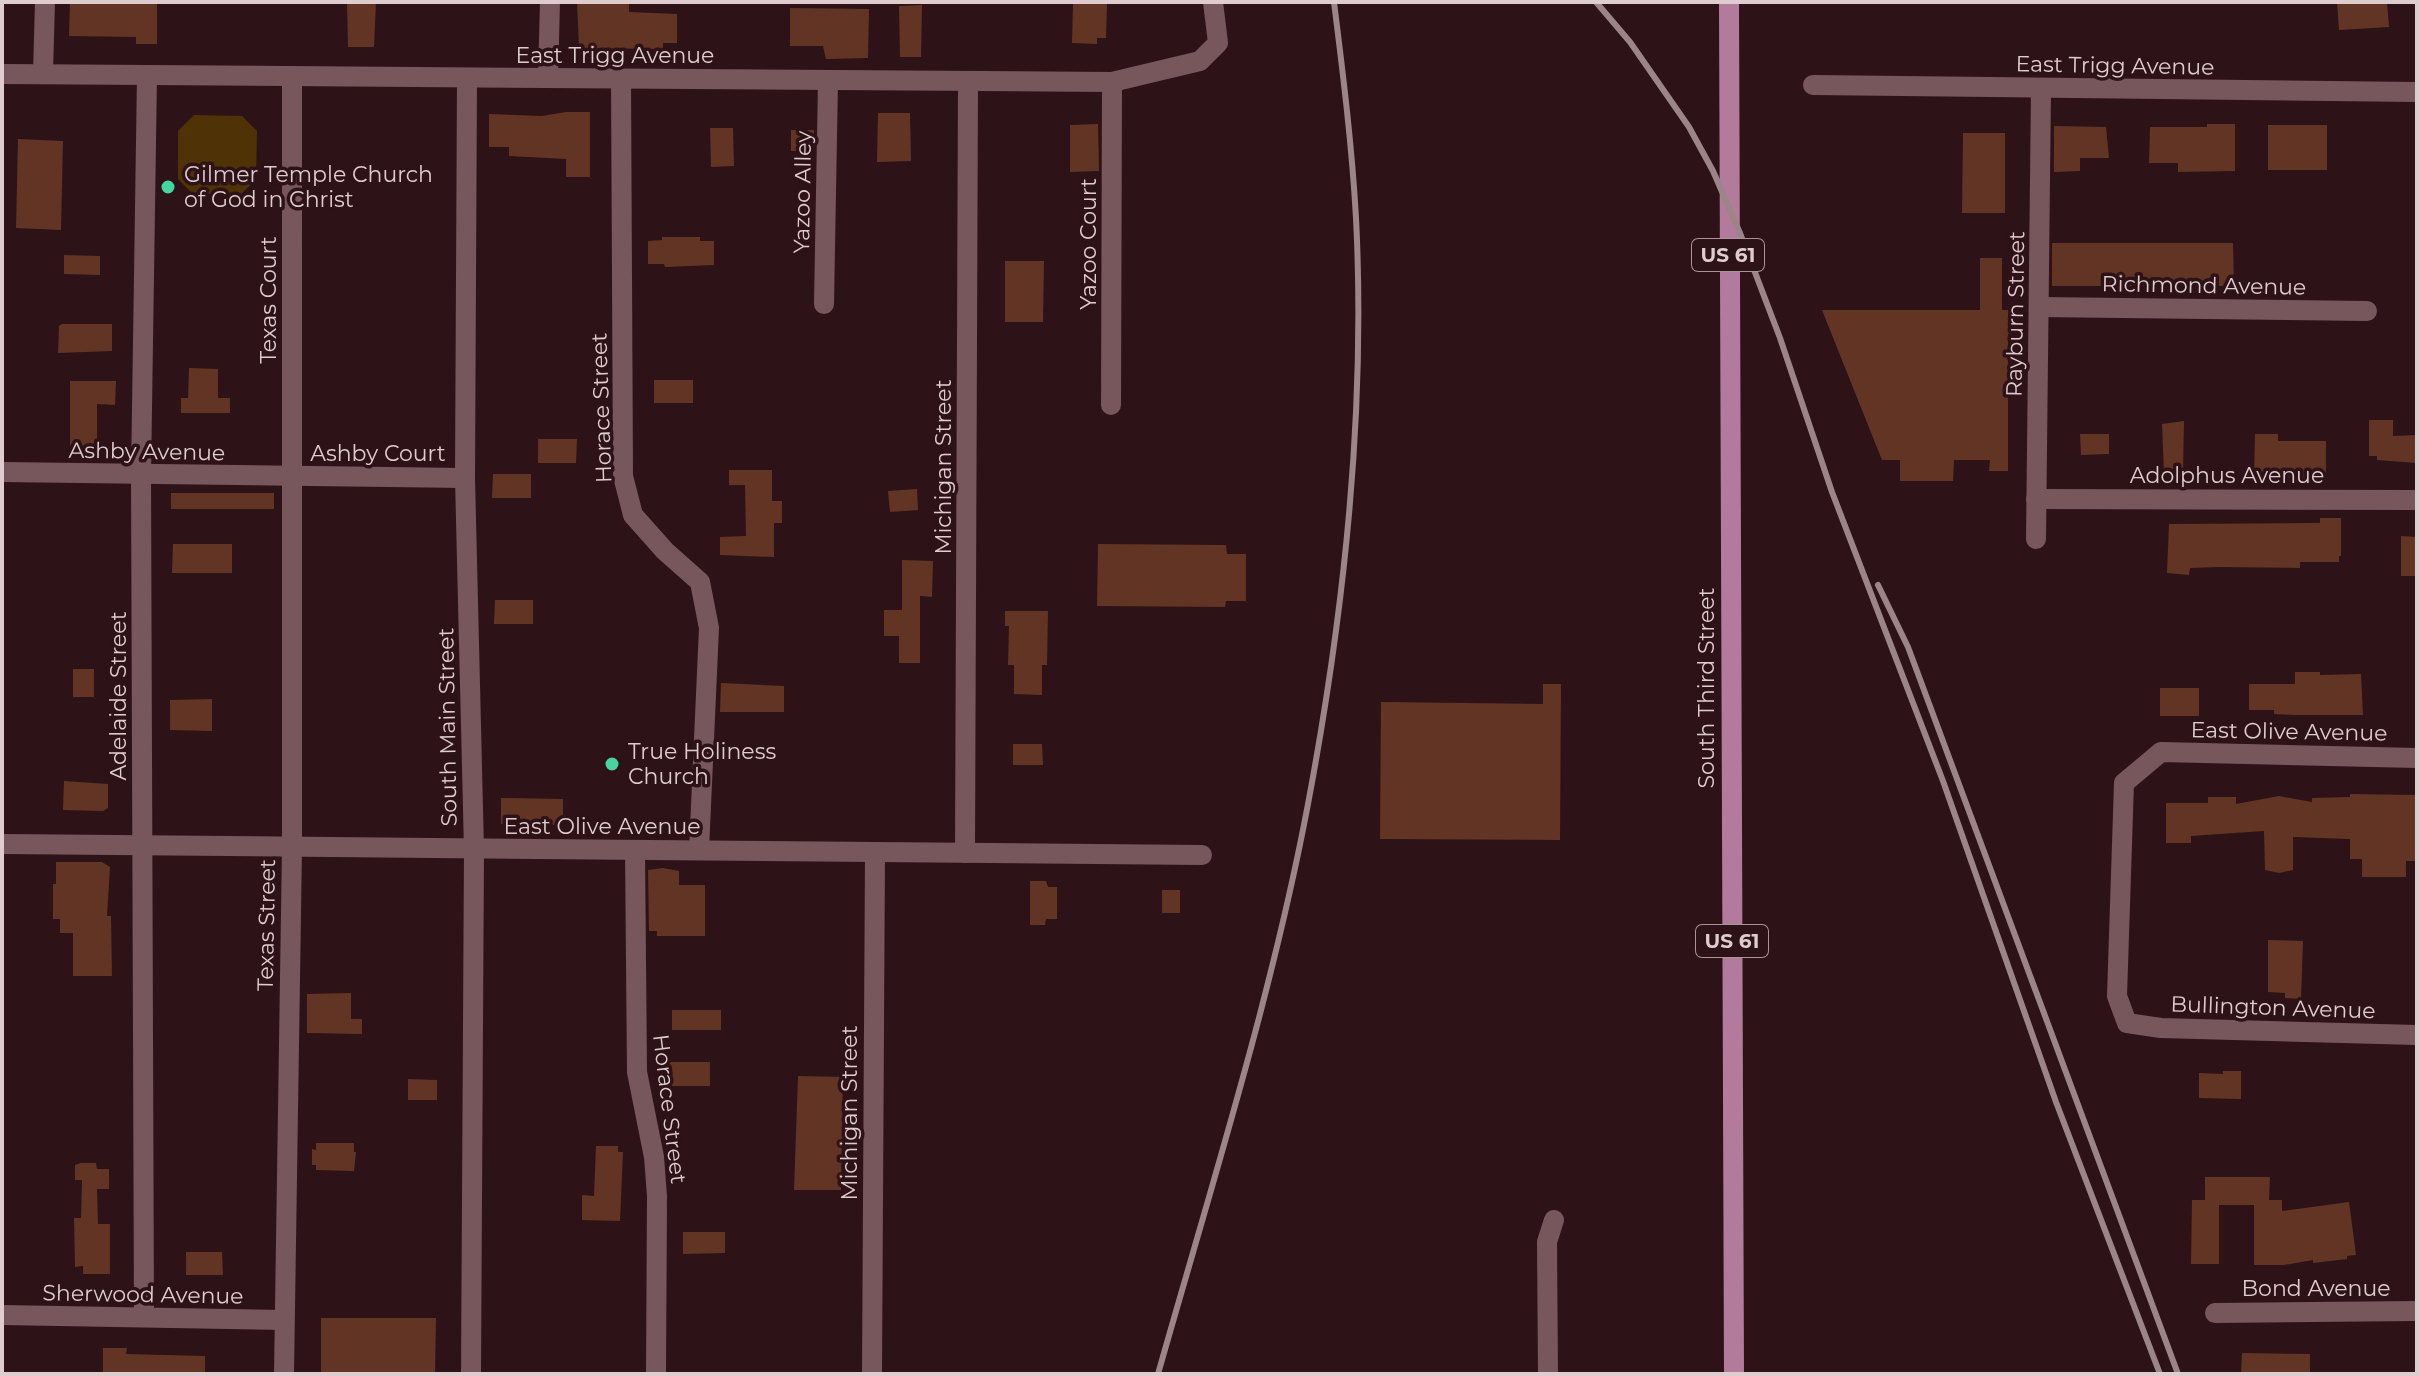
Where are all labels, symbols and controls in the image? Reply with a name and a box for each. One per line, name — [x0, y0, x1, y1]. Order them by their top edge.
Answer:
street label: East Trigg Avenue — [516, 42, 714, 69]
street label: East Trigg Avenue — [2015, 50, 2215, 81]
street label: Yazoo Alley — [788, 130, 817, 254]
place label: Gilmer Temple Church of God in Christ — [184, 161, 433, 213]
marker: Gilmer Temple Church of God in Christ — [159, 178, 177, 196]
street label: Yazoo Court — [1075, 178, 1102, 310]
street label: Rayburn Street — [2001, 231, 2030, 397]
street label: Texas Court — [255, 236, 282, 364]
road number: US 61 — [1692, 239, 1764, 271]
street label: Richmond Avenue — [2101, 270, 2307, 301]
street label: Horace Street — [585, 332, 618, 484]
street label: Michigan Street — [930, 379, 957, 555]
street label: Ashby Avenue — [68, 437, 226, 466]
street label: Ashby Court — [310, 440, 446, 467]
street label: Adolphus Avenue — [2130, 462, 2324, 489]
street label: South Third Street — [1693, 588, 1720, 788]
street label: Adelaide Street — [105, 611, 132, 781]
street label: South Main Street — [432, 627, 463, 827]
street label: East Olive Avenue — [2190, 716, 2388, 747]
place label: True Holiness Church — [628, 738, 776, 790]
marker: True Holiness Church — [603, 755, 621, 773]
street label: East Olive Avenue — [504, 813, 700, 840]
street label: Texas Street — [252, 859, 281, 991]
road number: US 61 — [1696, 925, 1768, 957]
street label: Bullington Avenue — [2170, 990, 2376, 1025]
street label: Michigan Street — [836, 1025, 863, 1201]
street label: Horace Street — [647, 1033, 692, 1185]
street label: Bond Avenue — [2242, 1275, 2390, 1302]
street label: Sherwood Avenue — [42, 1279, 244, 1310]

